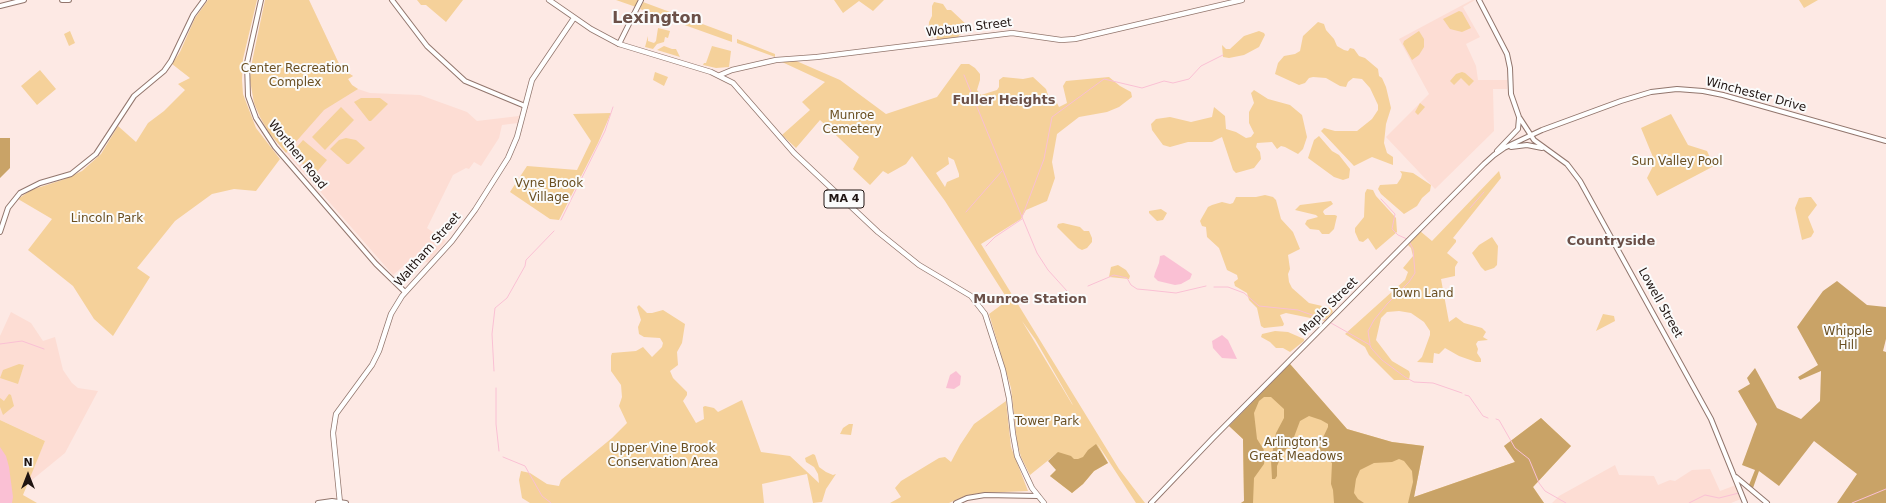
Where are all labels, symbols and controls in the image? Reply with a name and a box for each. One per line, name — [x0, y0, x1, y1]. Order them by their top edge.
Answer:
district label: Lexington — [612, 9, 702, 29]
street label: Woburn Street — [925, 16, 1013, 40]
park label: Center Recreation Complex — [241, 62, 349, 90]
street label: Winchester Drive — [1704, 75, 1808, 115]
district label: Fuller Heights — [953, 93, 1055, 109]
park label: Munroe Cemetery — [823, 109, 881, 137]
street label: Worthen Road — [265, 118, 329, 192]
park label: Sun Valley Pool — [1631, 155, 1723, 169]
park label: Vyne Brook Village — [515, 177, 583, 205]
road number: MA 4 — [824, 190, 864, 208]
street label: Waltham Street — [392, 210, 464, 290]
park label: Lincoln Park — [71, 212, 143, 226]
district label: Countryside — [1567, 234, 1655, 250]
street label: Lowell Street — [1635, 265, 1685, 341]
street label: Maple Street — [1297, 275, 1361, 339]
park label: Town Land — [1390, 287, 1454, 301]
district label: Munroe Station — [973, 292, 1087, 308]
park label: Whipple Hill — [1824, 325, 1872, 353]
park label: Tower Park — [1015, 415, 1079, 429]
park label: Arlington's Great Meadows — [1249, 436, 1343, 464]
park label: Upper Vine Brook Conservation Area — [608, 442, 718, 470]
north arrow — [8, 455, 48, 495]
text: N — [23, 456, 33, 469]

